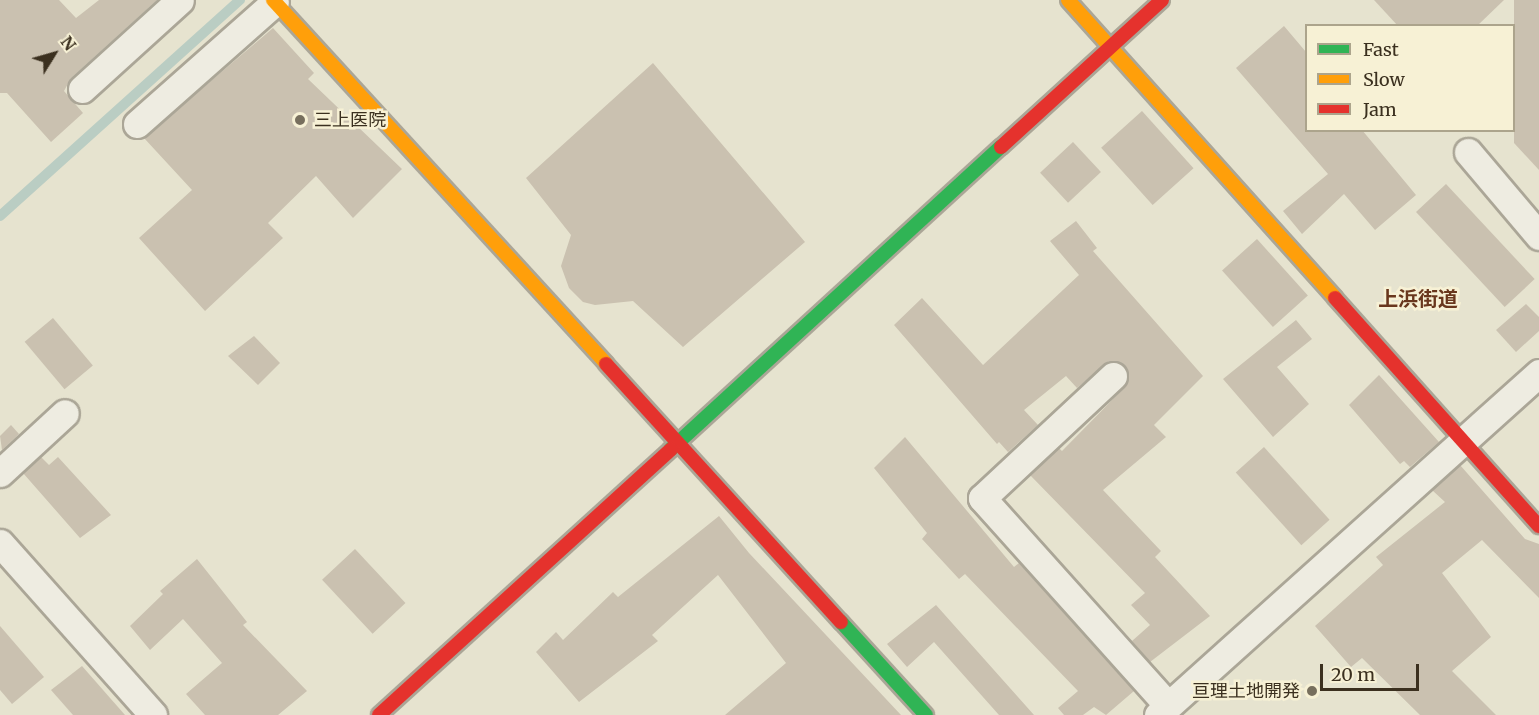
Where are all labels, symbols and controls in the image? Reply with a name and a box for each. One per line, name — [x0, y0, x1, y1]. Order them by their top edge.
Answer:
north arrow — [24, 24, 84, 84]
legend — [1305, 24, 1515, 132]
text: N — [57, 32, 80, 54]
text: Fast — [1363, 38, 1399, 61]
text: Slow — [1363, 68, 1405, 91]
text: Jam — [1363, 98, 1397, 121]
place label: 三上医院 — [314, 109, 386, 131]
marker: 三上医院 — [291, 111, 309, 129]
district label: 上浜街道 — [1378, 286, 1458, 310]
scale bar — [1323, 652, 1422, 690]
text: 20 m — [1331, 663, 1375, 686]
place label: 亘理土地開発 — [1192, 680, 1300, 702]
marker: 亘理土地開発 — [1305, 684, 1319, 698]

